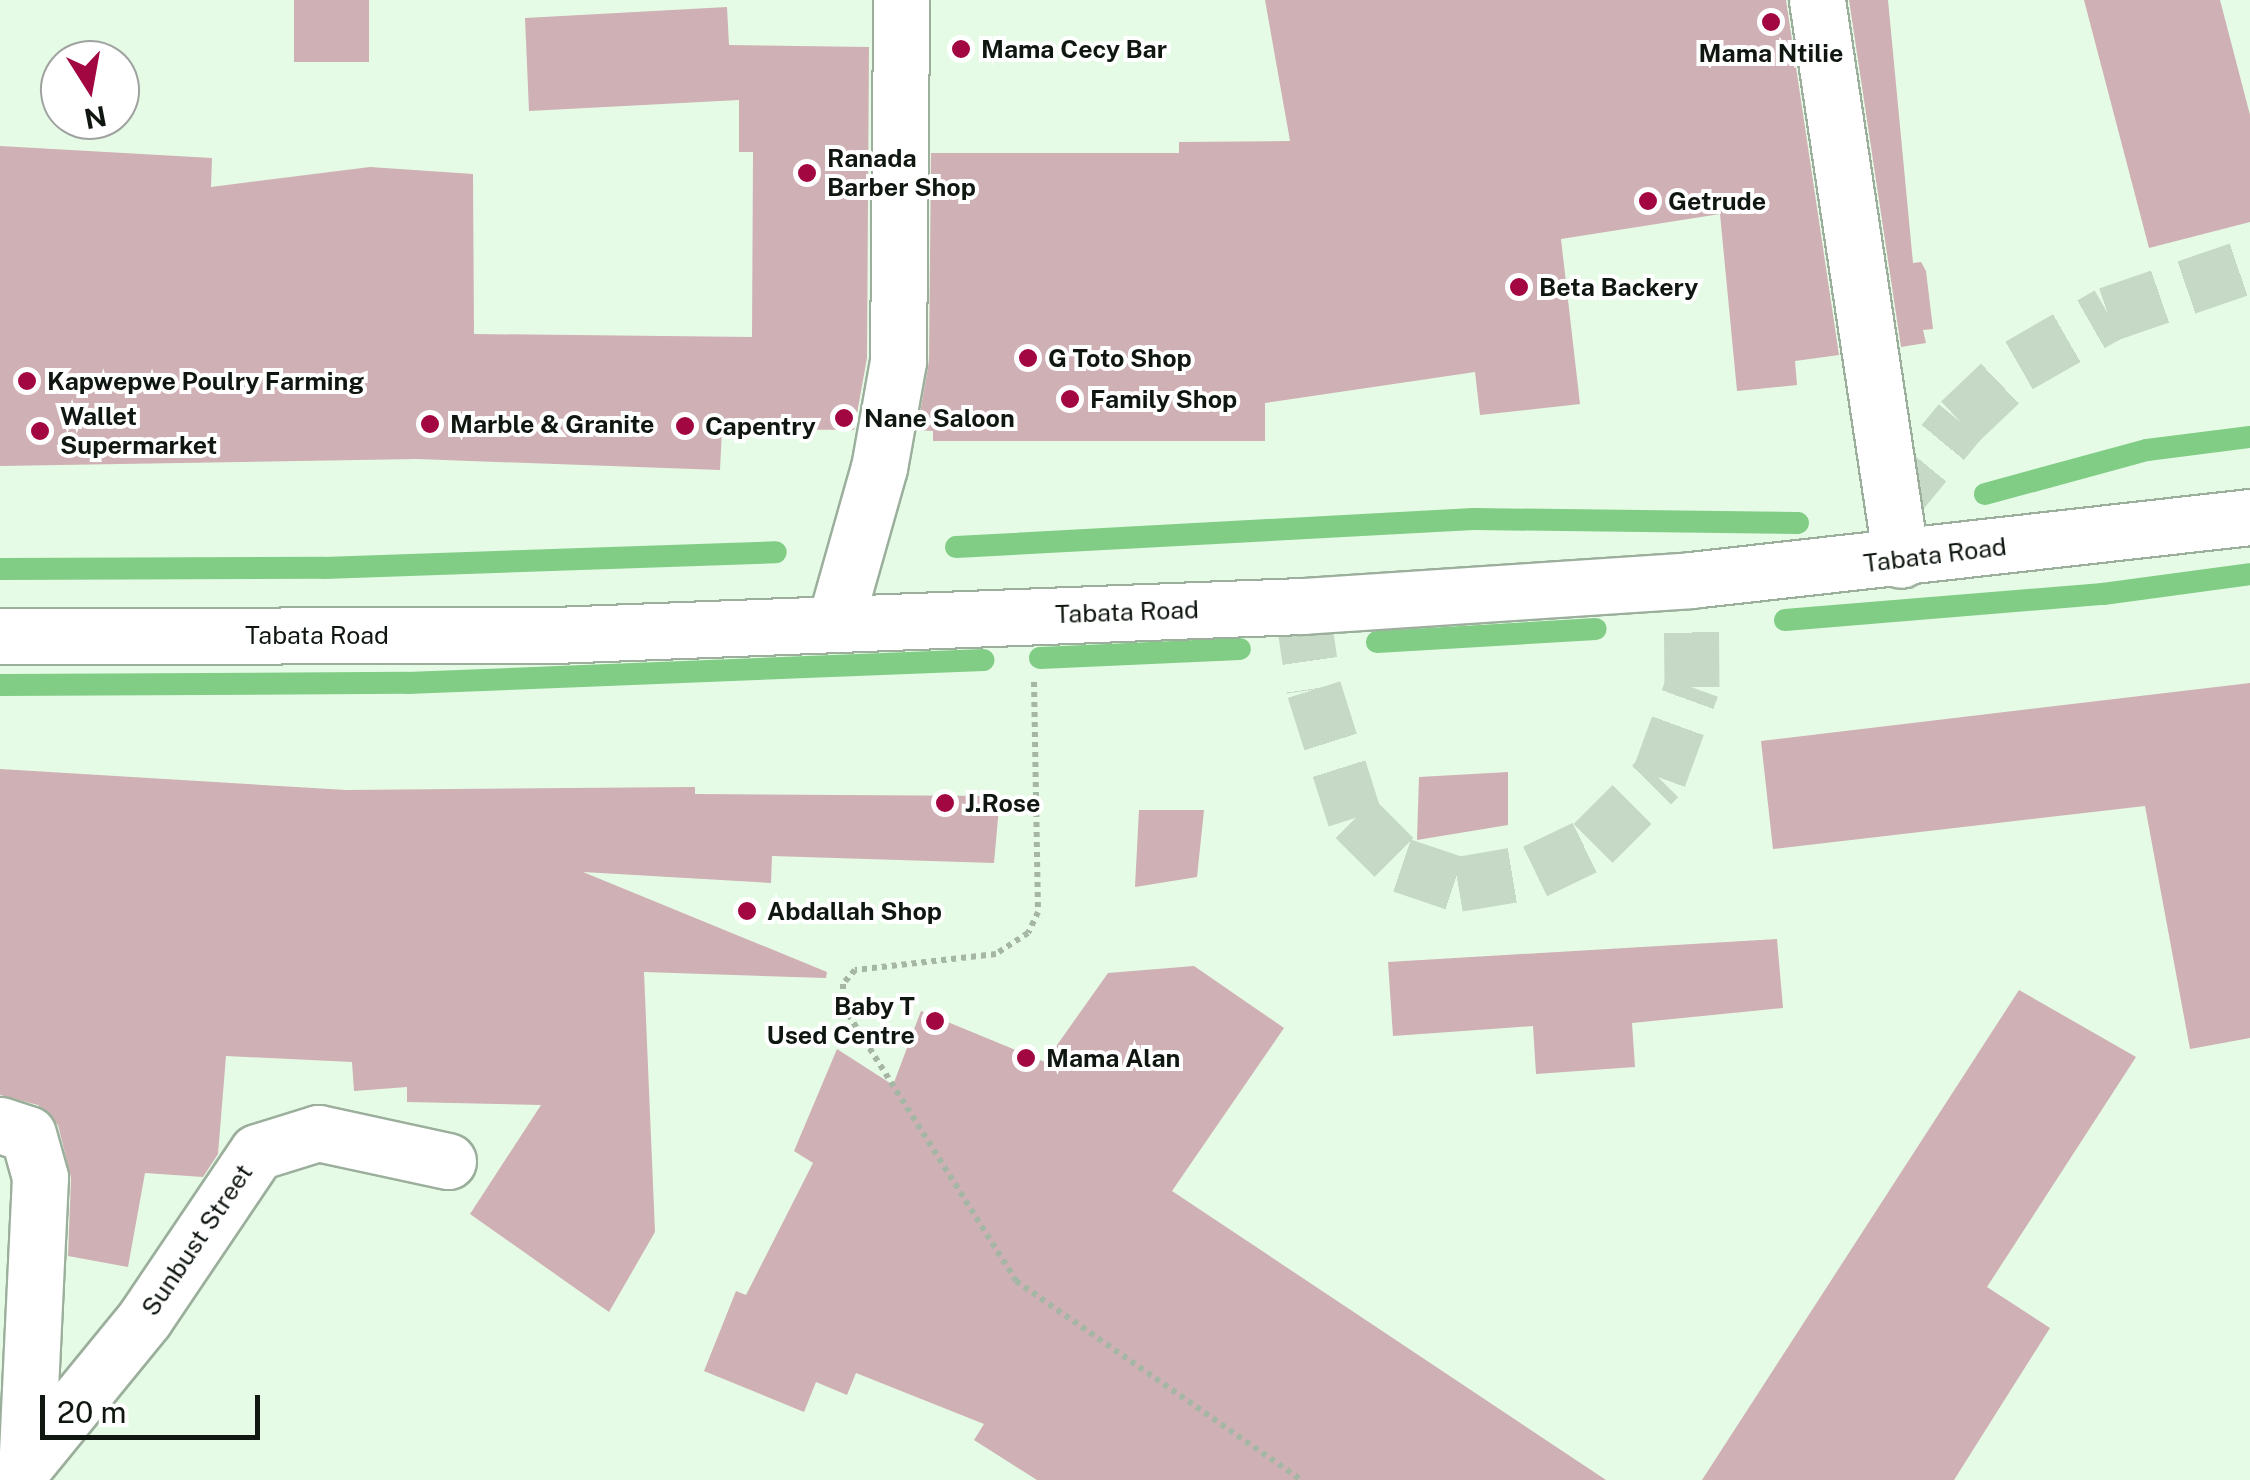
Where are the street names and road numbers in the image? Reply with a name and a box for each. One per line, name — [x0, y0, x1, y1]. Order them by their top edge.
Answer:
street label: Tabata Road — [1862, 531, 2008, 579]
street label: Tabata Road — [1055, 594, 1199, 630]
street label: Tabata Road — [245, 620, 389, 650]
street label: Sunbust Street — [135, 1158, 259, 1322]

